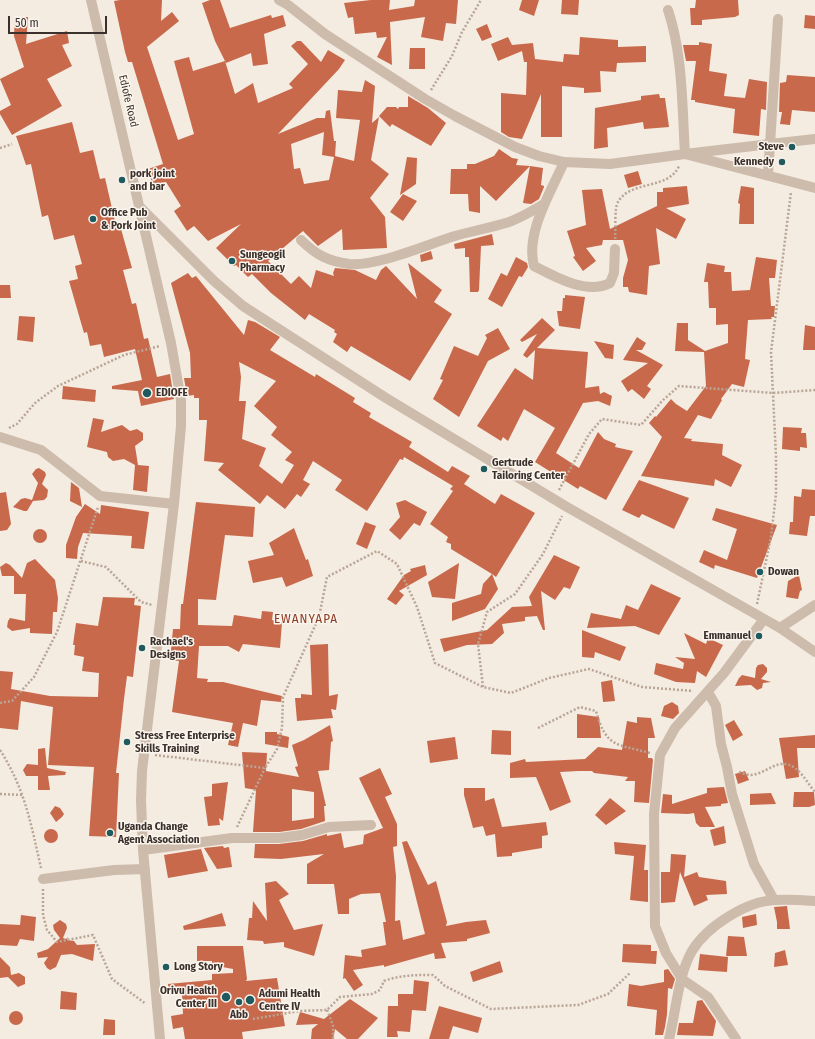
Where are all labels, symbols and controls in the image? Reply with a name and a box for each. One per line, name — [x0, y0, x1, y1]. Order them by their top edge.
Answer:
scale bar — [10, 8, 109, 34]
text: 50 m — [15, 16, 39, 30]
street label: Ediofe Road — [116, 73, 140, 129]
place label: Steve — [758, 140, 784, 154]
marker: Steve — [787, 142, 797, 152]
place label: Kennedy — [734, 155, 774, 169]
marker: Kennedy — [777, 157, 787, 167]
place label: pork joint and bar — [130, 167, 175, 193]
marker: pork joint and bar — [117, 175, 127, 185]
place label: Office Pub & Pork Joint — [101, 206, 156, 232]
marker: Office Pub & Pork Joint — [88, 214, 98, 224]
place label: Sungeogil Pharmacy — [240, 248, 285, 274]
marker: Sungeogil Pharmacy — [227, 256, 237, 266]
place label: EDIOFE — [156, 386, 188, 400]
marker: EDIOFE — [141, 387, 153, 399]
place label: Gertrude Tailoring Center — [492, 456, 565, 482]
marker: Gertrude Tailoring Center — [479, 464, 489, 474]
place label: Dowan — [768, 565, 799, 579]
marker: Dowan — [755, 567, 765, 577]
district label: EWANYAPA — [274, 611, 338, 627]
place label: Emmanuel — [704, 629, 751, 643]
marker: Emmanuel — [754, 631, 764, 641]
place label: Rachael's Designs — [150, 635, 193, 661]
marker: Rachael's Designs — [137, 643, 147, 653]
place label: Stress Free Enterprise Skills Training — [135, 729, 235, 755]
marker: Stress Free Enterprise Skills Training — [122, 737, 132, 747]
place label: Uganda Change Agent Association — [118, 820, 200, 846]
marker: Uganda Change Agent Association — [105, 828, 115, 838]
place label: Long Story — [174, 960, 223, 974]
marker: Long Story — [161, 962, 171, 972]
place label: Orivu Health Center III — [160, 984, 217, 1010]
place label: Adumi Health Centre IV — [259, 987, 320, 1013]
marker: Orivu Health Center III — [220, 991, 232, 1003]
marker: Adumi Health Centre IV — [244, 994, 256, 1006]
marker: Abb — [234, 997, 244, 1007]
place label: Abb — [230, 1008, 248, 1022]

